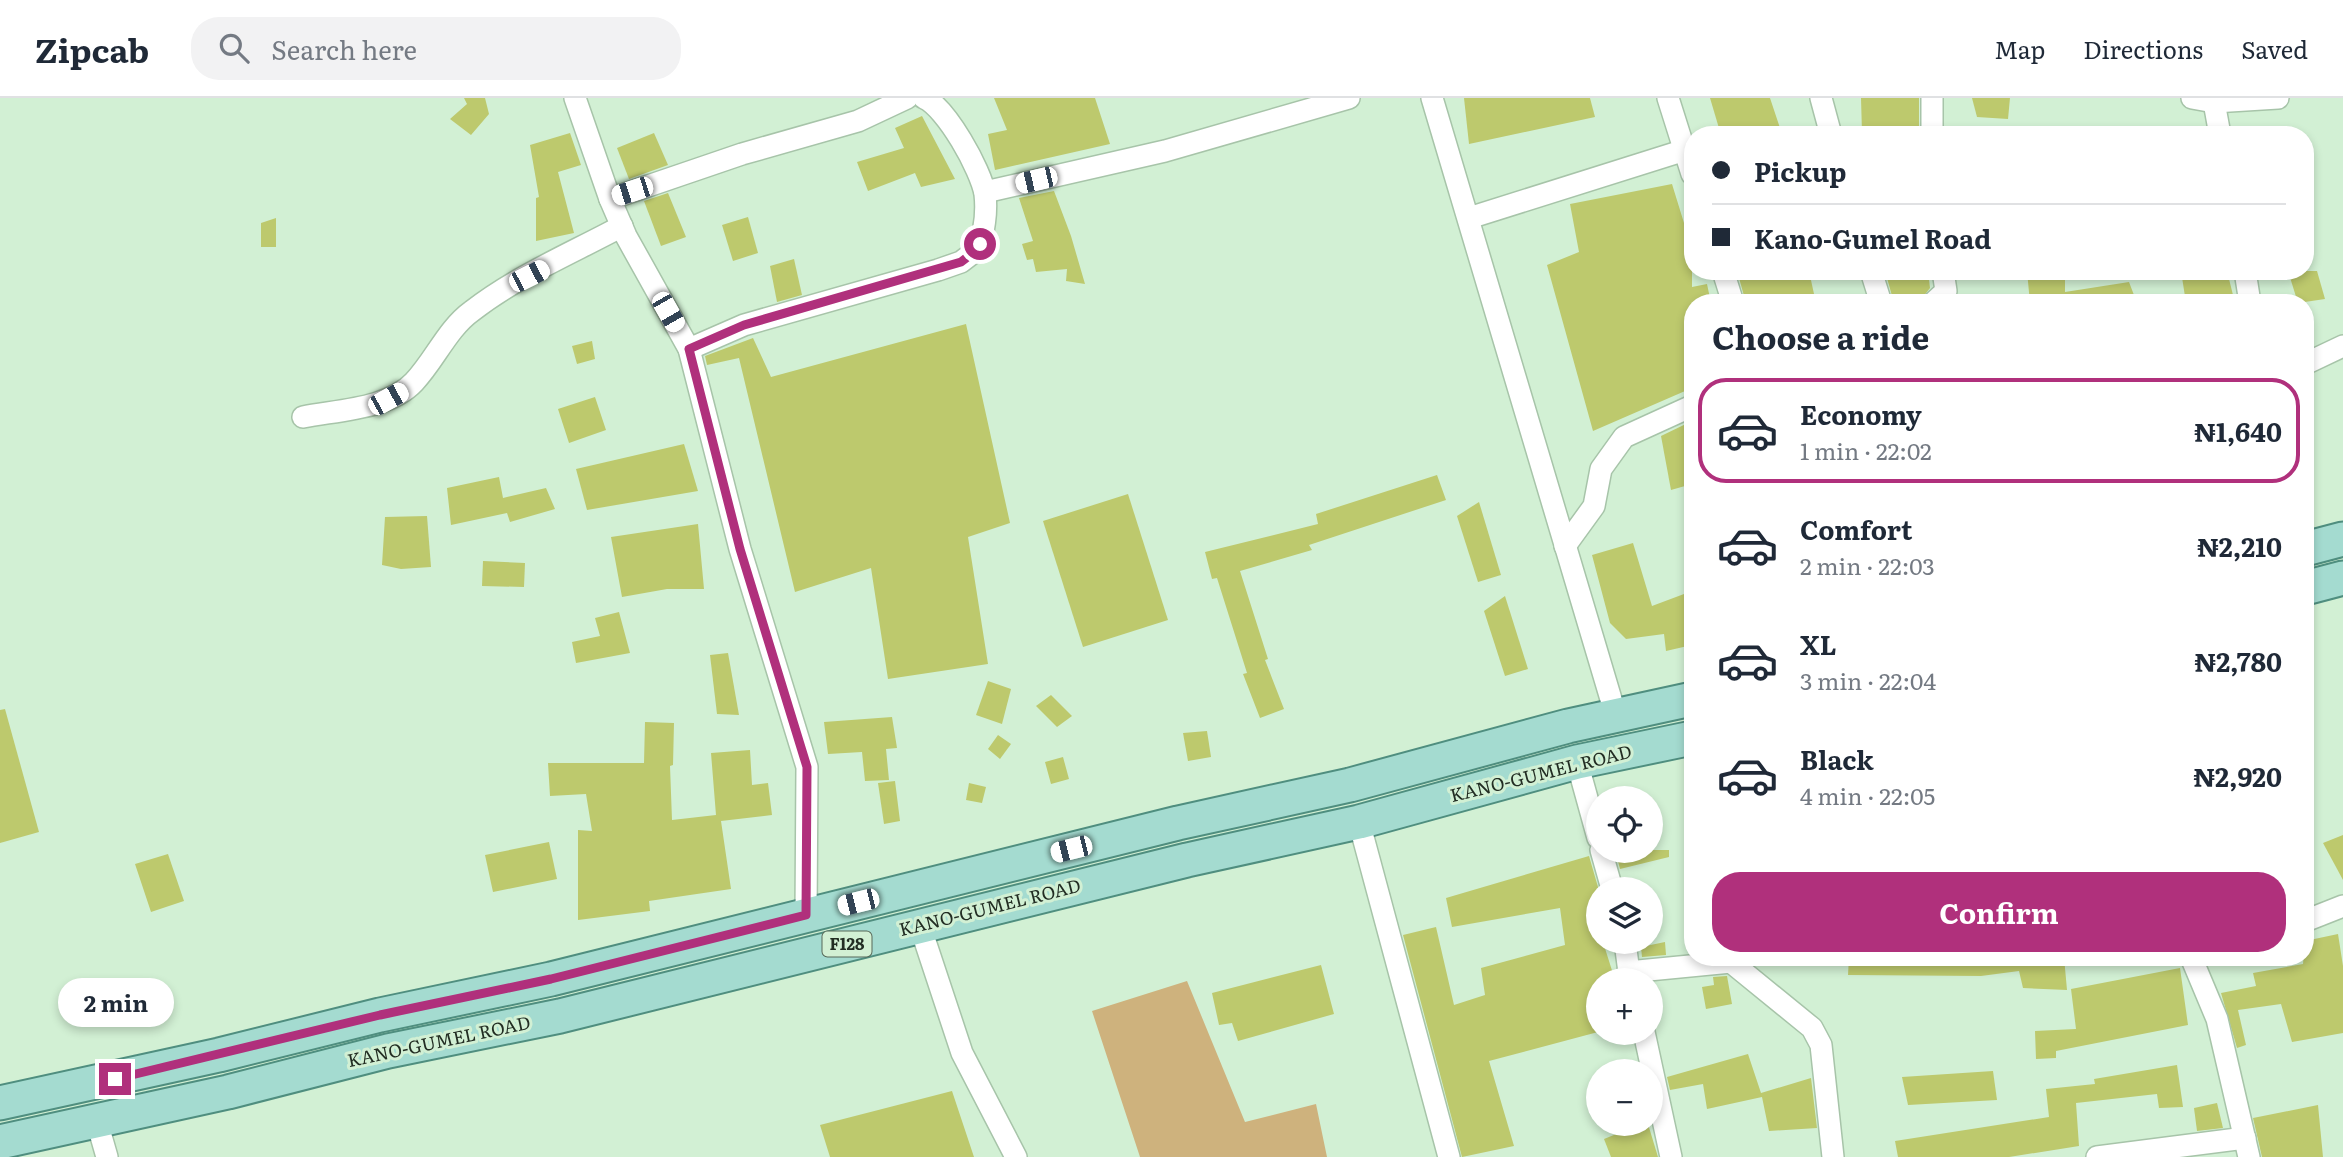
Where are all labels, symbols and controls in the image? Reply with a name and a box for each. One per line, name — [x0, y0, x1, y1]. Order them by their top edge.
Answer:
search box — [191, 17, 681, 80]
text: Zipcab — [35, 24, 149, 73]
icon: search — [215, 29, 253, 67]
text: Search here — [271, 29, 417, 68]
text: Map — [1994, 31, 2045, 66]
text: Directions — [2083, 31, 2203, 66]
text: Saved — [2241, 31, 2308, 66]
text: Pickup — [1754, 151, 1846, 190]
car — [1014, 165, 1059, 195]
car — [609, 175, 656, 207]
text: Kano-Gumel Road — [1754, 218, 1991, 257]
route start — [964, 228, 996, 260]
car — [506, 257, 553, 295]
car — [649, 289, 688, 335]
text: Choose a ride — [1712, 312, 1929, 360]
car — [365, 380, 412, 418]
text: Economy — [1800, 394, 1922, 433]
icon: car — [1716, 399, 1779, 462]
text: ₦1,640 — [2194, 411, 2282, 450]
text: 1 min · 22:02 — [1800, 433, 1932, 467]
text: Comfort — [1800, 509, 1912, 548]
icon: car — [1716, 514, 1779, 577]
text: ₦2,210 — [2197, 526, 2282, 565]
text: 2 min · 22:03 — [1800, 548, 1935, 582]
text: XL — [1800, 624, 1837, 663]
icon: car — [1716, 629, 1779, 692]
text: ₦2,780 — [2194, 641, 2282, 680]
text: 3 min · 22:04 — [1800, 663, 1936, 697]
street label: KANO-GUMEL ROAD — [1447, 737, 1634, 808]
text: Black — [1800, 739, 1874, 778]
icon: car — [1716, 744, 1779, 807]
text: ₦2,920 — [2193, 756, 2282, 795]
text: 4 min · 22:05 — [1800, 778, 1935, 812]
map controls — [1586, 786, 1663, 1136]
button: locate — [1586, 786, 1663, 863]
car — [1049, 834, 1094, 864]
street label: KANO-GUMEL ROAD — [896, 871, 1083, 942]
button: Confirm — [1712, 872, 2286, 952]
button: layers — [1586, 877, 1663, 954]
car — [836, 887, 881, 917]
road number: F128 — [822, 932, 872, 957]
button: + — [1586, 968, 1663, 1045]
callout: 2 min — [57, 978, 173, 1026]
text: 2 min — [84, 985, 148, 1019]
street label: KANO-GUMEL ROAD — [345, 1008, 533, 1073]
button: − — [1586, 1059, 1663, 1136]
route end — [99, 1063, 131, 1095]

